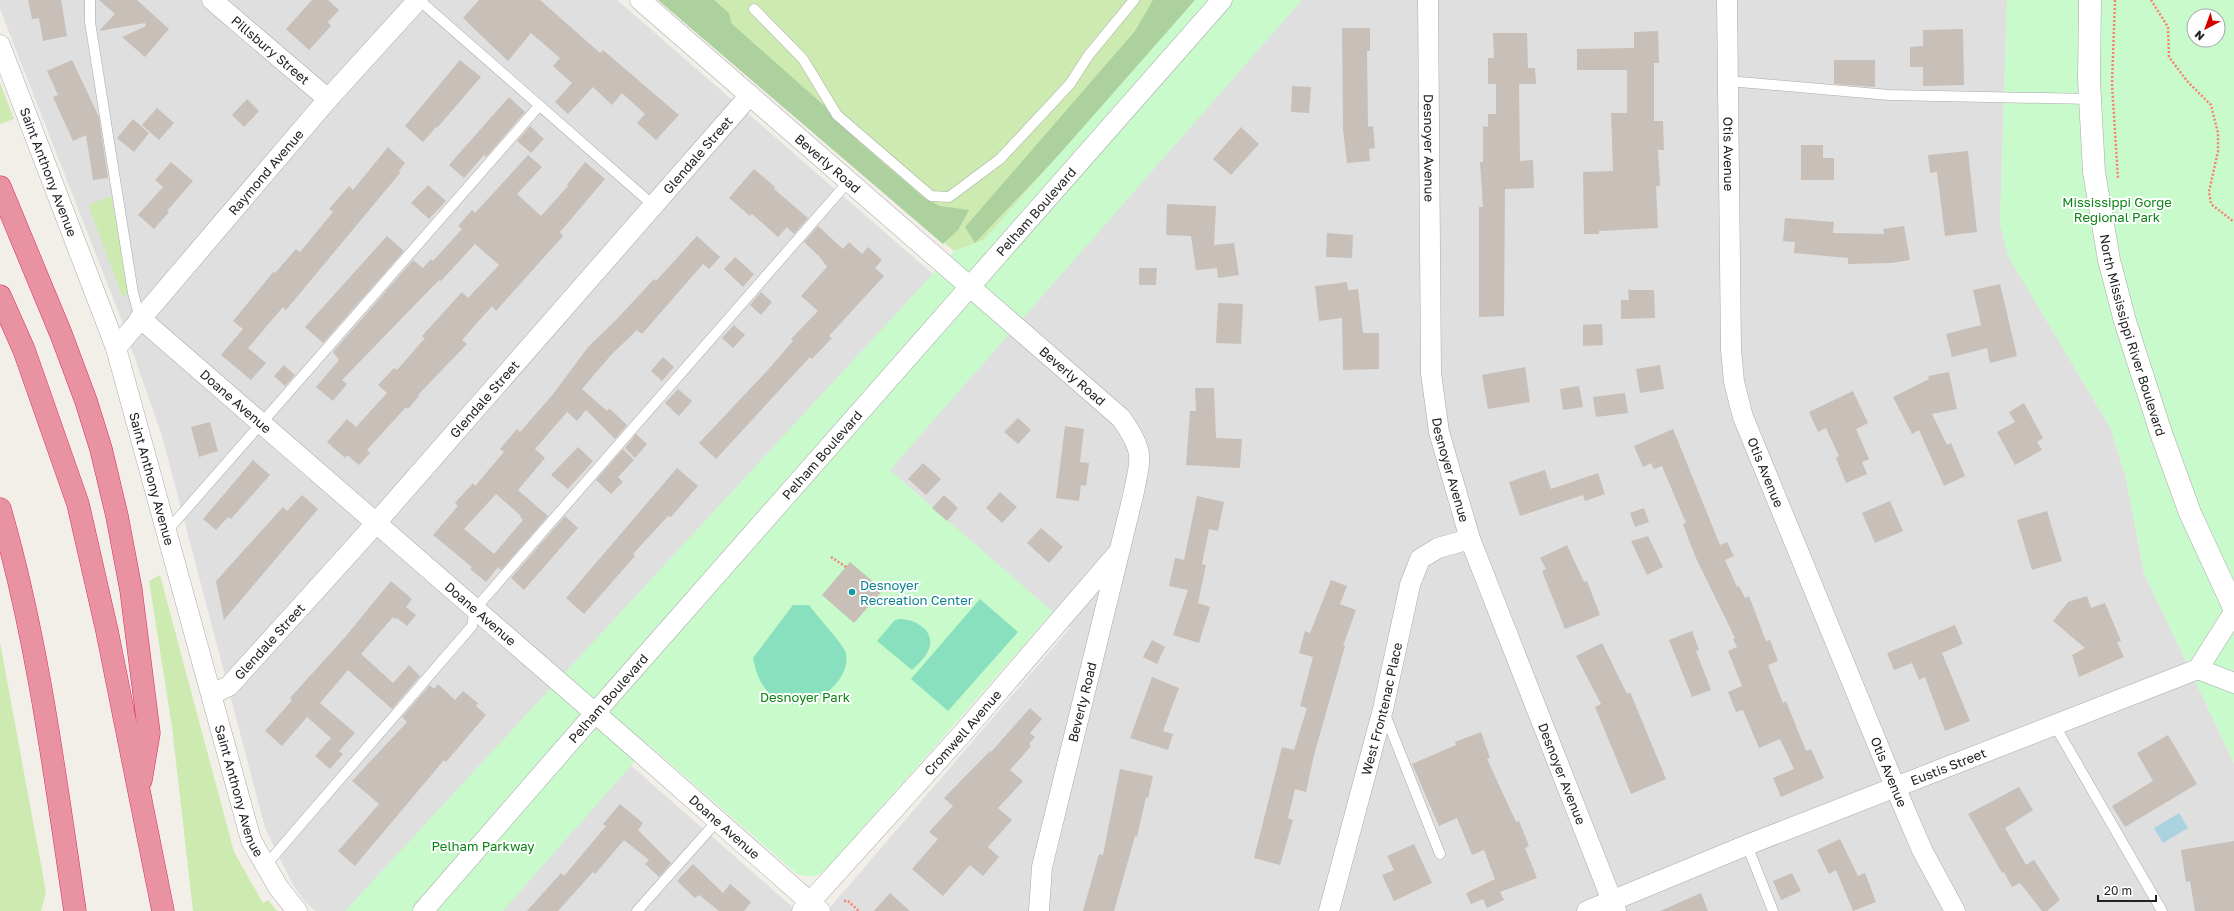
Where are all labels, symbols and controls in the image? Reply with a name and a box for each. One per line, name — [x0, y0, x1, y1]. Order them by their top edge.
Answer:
north arrow — [2186, 8, 2226, 48]
street label: Pillsbury Street — [228, 12, 313, 88]
text: N — [2192, 28, 2207, 44]
street label: Desnoyer Avenue — [1421, 94, 1438, 202]
street label: Saint Anthony Avenue — [17, 105, 81, 239]
street label: Glendale Street — [659, 113, 736, 197]
street label: Otis Avenue — [1720, 117, 1737, 191]
street label: Raymond Avenue — [225, 126, 307, 218]
street label: Beverly Road — [792, 130, 864, 196]
street label: Pelham Boulevard — [993, 164, 1079, 259]
park label: Mississippi Gorge Regional Park — [2062, 194, 2172, 225]
street label: North Mississippi River Boulevard — [2097, 233, 2169, 438]
street label: Beverly Road — [1036, 343, 1109, 409]
street label: Glendale Street — [446, 357, 522, 441]
street label: Doane Avenue — [197, 366, 275, 436]
street label: Pelham Boulevard — [779, 407, 865, 503]
street label: Saint Anthony Avenue — [126, 410, 178, 547]
street label: Desnoyer Avenue — [1429, 417, 1473, 524]
street label: Otis Avenue — [1744, 435, 1787, 510]
place label: Desnoyer Recreation Center — [860, 577, 973, 608]
street label: Doane Avenue — [442, 578, 519, 649]
marker: Desnoyer Recreation Center — [847, 587, 857, 597]
street label: Glendale Street — [231, 600, 308, 683]
street label: West Frontenac Place — [1358, 641, 1405, 777]
street label: Pelham Boulevard — [565, 650, 651, 746]
street label: Beverly Road — [1064, 660, 1100, 744]
street label: Cromwell Avenue — [921, 687, 1004, 779]
park label: Desnoyer Park — [760, 689, 851, 705]
street label: Desnoyer Avenue — [1535, 720, 1589, 827]
street label: Saint Anthony Avenue — [212, 723, 267, 860]
street label: Otis Avenue — [1867, 734, 1911, 809]
street label: Eustis Street — [1908, 745, 1988, 789]
street label: Doane Avenue — [686, 791, 763, 862]
park label: Pelham Parkway — [431, 838, 535, 854]
scale bar — [2098, 877, 2156, 903]
text: 20 m — [2104, 883, 2132, 898]

